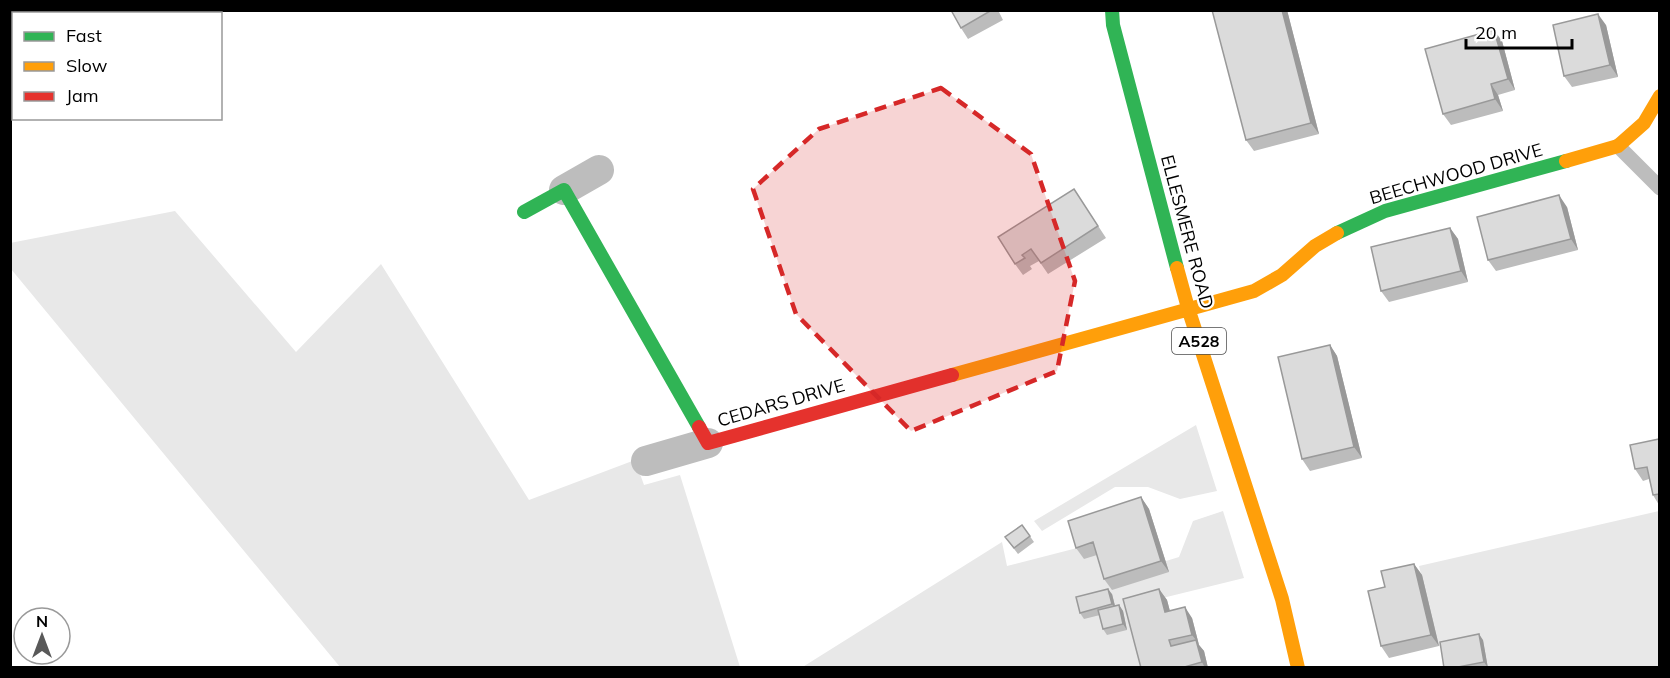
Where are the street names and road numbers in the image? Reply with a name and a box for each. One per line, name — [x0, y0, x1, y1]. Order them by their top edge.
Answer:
street label: BEECHWOOD DRIVE — [1367, 138, 1545, 209]
street label: ELLESMERE ROAD — [1156, 152, 1219, 311]
road number: A528 — [1172, 328, 1226, 354]
street label: CEDARS DRIVE — [715, 373, 847, 432]

